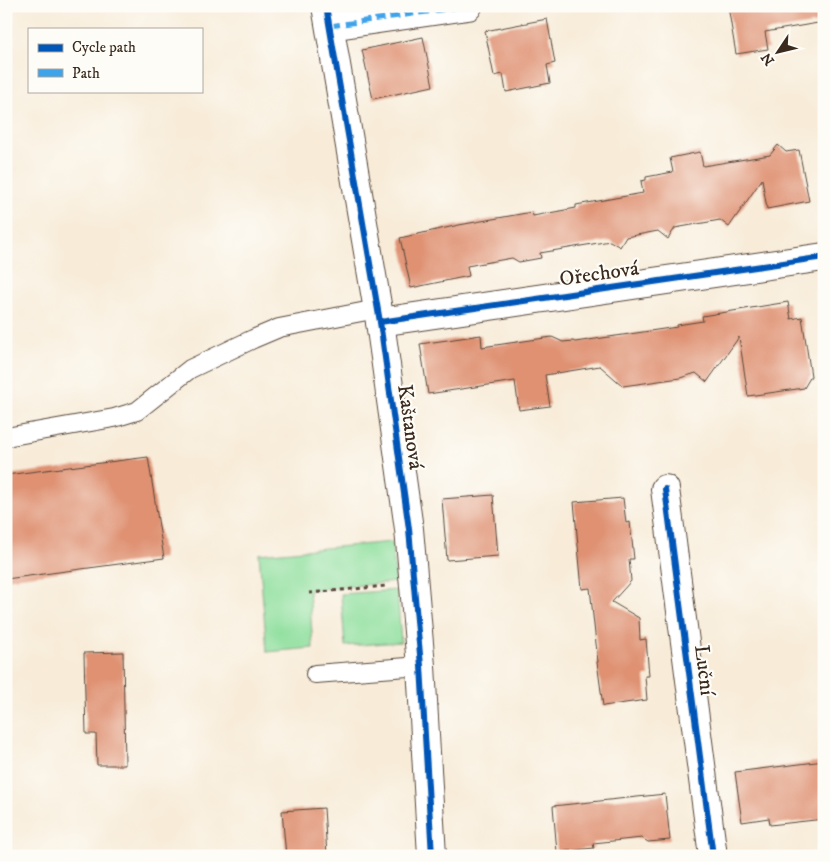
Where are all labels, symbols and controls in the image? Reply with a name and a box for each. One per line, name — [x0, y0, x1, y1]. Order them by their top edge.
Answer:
legend — [28, 28, 202, 92]
north arrow — [752, 28, 802, 78]
text: Cycle path — [72, 38, 136, 57]
text: N — [757, 49, 779, 69]
text: Path — [72, 64, 100, 83]
street label: Ořechová — [558, 256, 641, 292]
street label: Kaštanová — [391, 383, 429, 471]
street label: Luční — [688, 643, 720, 698]

